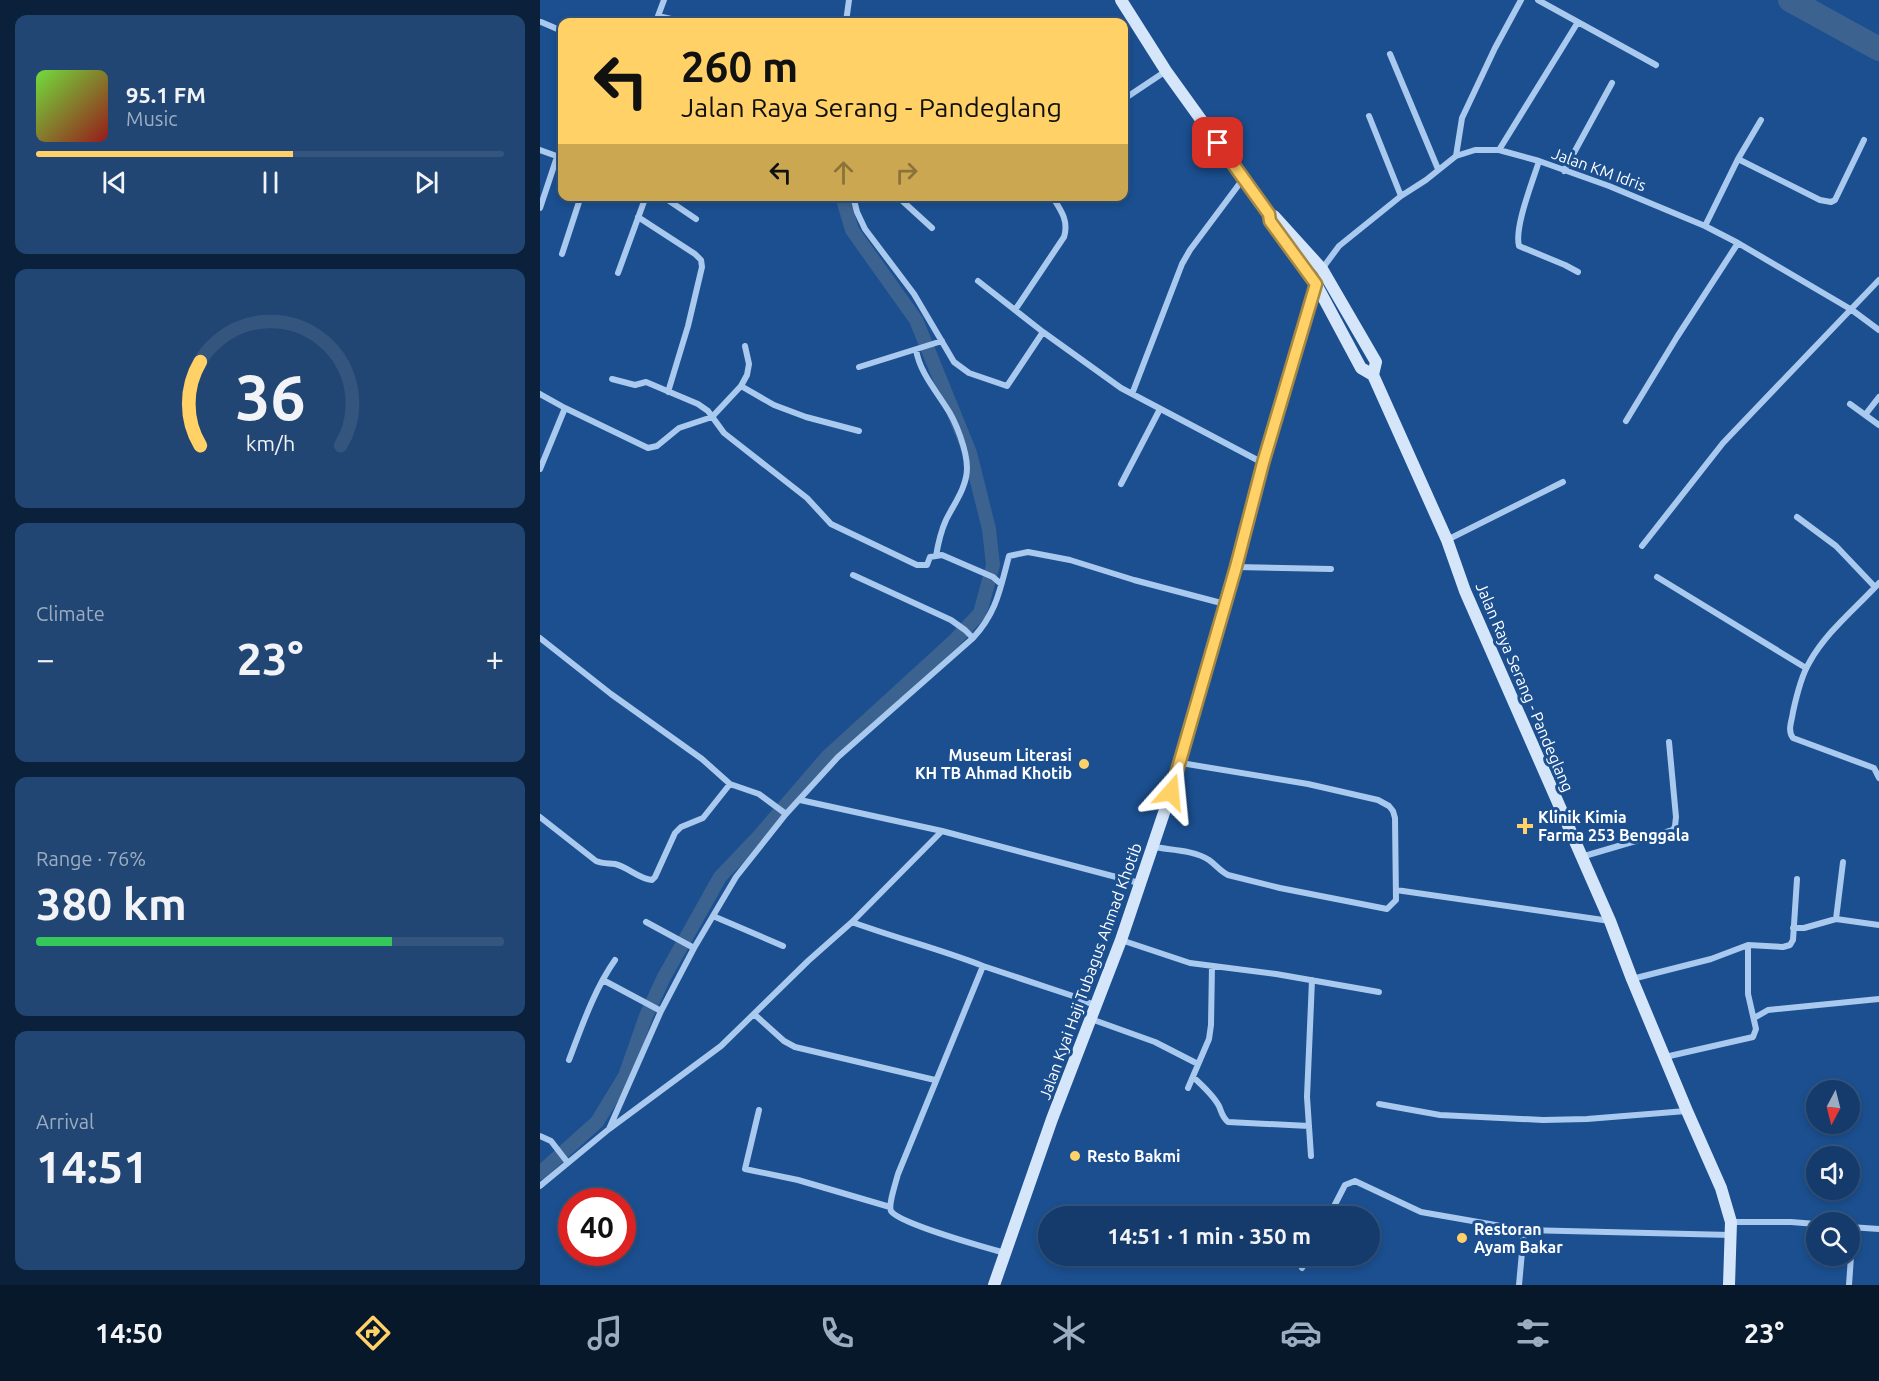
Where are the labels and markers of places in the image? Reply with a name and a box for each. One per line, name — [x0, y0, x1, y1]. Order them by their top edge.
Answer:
pin — [1192, 117, 1243, 168]
place label: Museum Literasi KH TB Ahmad Khotib — [915, 746, 1072, 782]
marker: Museum Literasi KH TB Ahmad Khotib — [1077, 757, 1091, 771]
place label: Klinik Kimia Farma 253 Benggala — [1538, 808, 1689, 844]
marker: Klinik Kimia Farma 253 Benggala — [1516, 817, 1534, 835]
place label: Resto Bakmi — [1087, 1147, 1181, 1165]
marker: Resto Bakmi — [1068, 1149, 1082, 1163]
place label: Restoran Ayam Bakar — [1474, 1220, 1563, 1256]
marker: Restoran Ayam Bakar — [1455, 1231, 1469, 1245]

